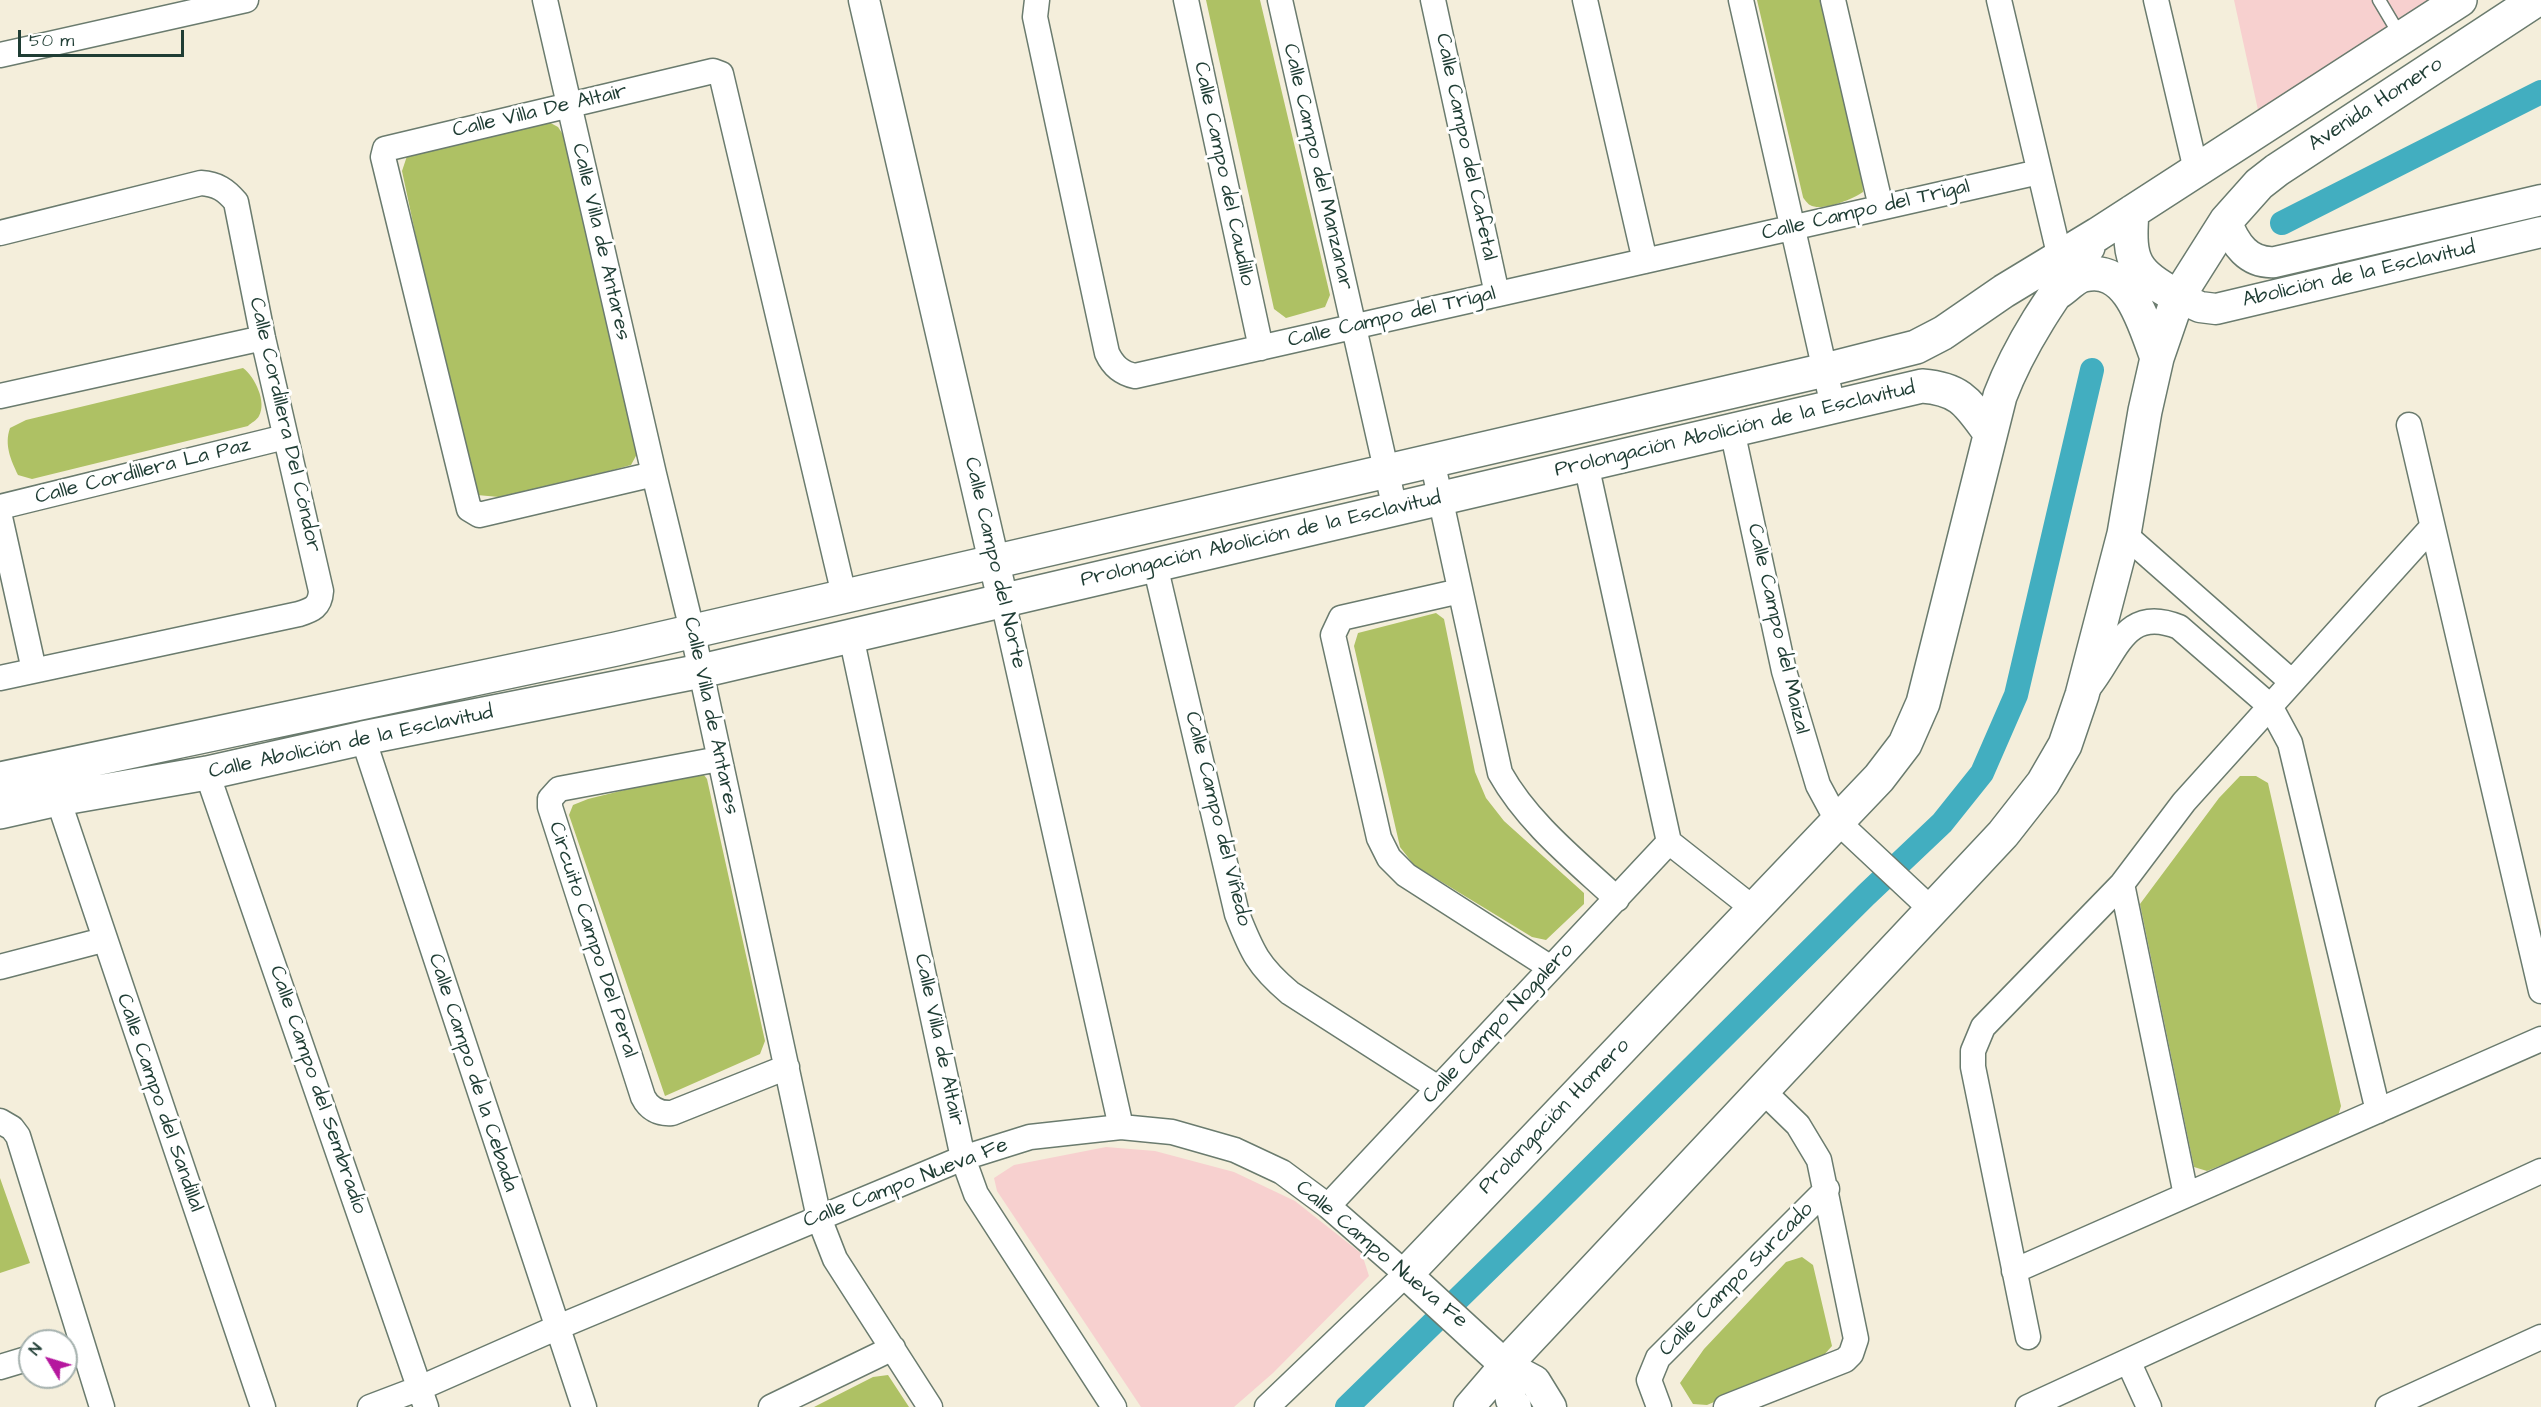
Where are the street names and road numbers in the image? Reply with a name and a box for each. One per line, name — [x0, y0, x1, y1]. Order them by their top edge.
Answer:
street label: Calle Campo del Cafetal — [1429, 31, 1501, 263]
street label: Calle Campo del Manzanar — [1276, 41, 1358, 293]
street label: Avenida Homero — [2304, 52, 2448, 158]
street label: Calle Campo del Caudillo — [1187, 60, 1259, 288]
street label: Calle Villa De Altair — [450, 80, 630, 144]
street label: Calle Villa de Antares — [565, 141, 635, 343]
street label: Calle Campo del Trigal — [1760, 175, 1972, 247]
street label: Abolición de la Esclavitud — [2240, 236, 2478, 314]
street label: Calle Campo del Trigal — [1286, 282, 1498, 354]
street label: Calle Cordillera Del Cóndor — [242, 295, 326, 555]
street label: Prolongación Abolición de la Esclavitud — [1552, 376, 1918, 484]
street label: Calle Cordillera La Paz — [33, 433, 253, 511]
street label: Calle Campo del Norte — [957, 455, 1031, 671]
street label: Prolongación Abolición de la Esclavitud — [1078, 486, 1444, 594]
street label: Calle Campo del Maizal — [1741, 521, 1813, 737]
street label: Calle Villa de Antares — [677, 615, 743, 817]
street label: Calle Abolición de la Esclavitud — [207, 701, 495, 785]
street label: Calle Campo del Viñedo — [1178, 709, 1256, 929]
street label: Circuito Campo Del Peral — [542, 819, 642, 1061]
street label: Calle Campo Nogalero — [1418, 939, 1580, 1109]
street label: Calle Campo de la Cebada — [422, 951, 522, 1195]
street label: Calle Villa de Altair — [907, 952, 969, 1128]
street label: Calle Campo del Sembradío — [263, 963, 371, 1217]
street label: Calle Campo del Sandillal — [110, 991, 208, 1215]
street label: Prolongación Homero — [1474, 1034, 1636, 1200]
street label: Calle Campo Nueva Fe — [800, 1133, 1012, 1235]
street label: Calle Campo Nueva Fe — [1290, 1176, 1472, 1334]
street label: Calle Campo Surcado — [1655, 1198, 1819, 1362]

